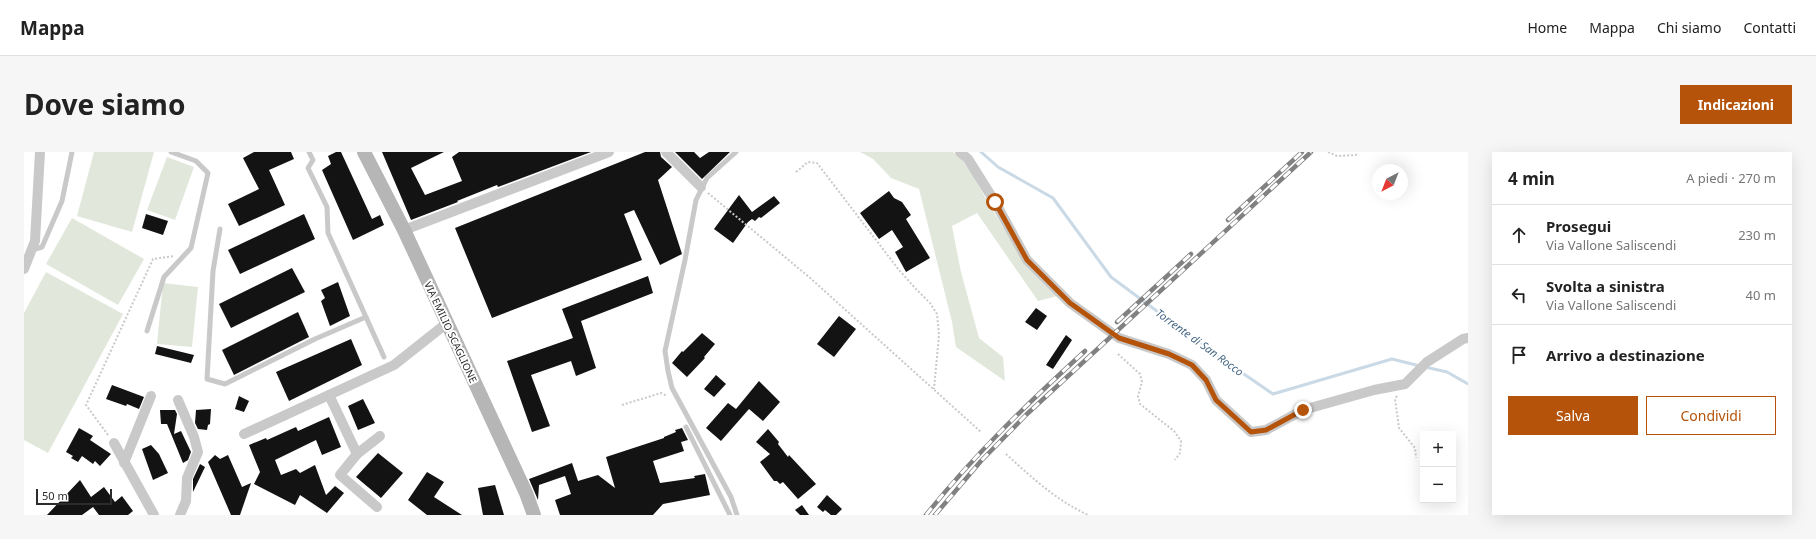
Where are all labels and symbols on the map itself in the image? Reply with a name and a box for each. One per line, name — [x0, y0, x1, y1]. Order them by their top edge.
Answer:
north arrow — [1372, 164, 1408, 200]
route start — [986, 193, 1004, 211]
street label: VIA EMILIO SCAGLIONE — [421, 279, 481, 385]
water label: Torrente di San Rocco — [1153, 305, 1247, 379]
route end — [1294, 401, 1312, 419]
scale bar — [36, 487, 112, 506]

